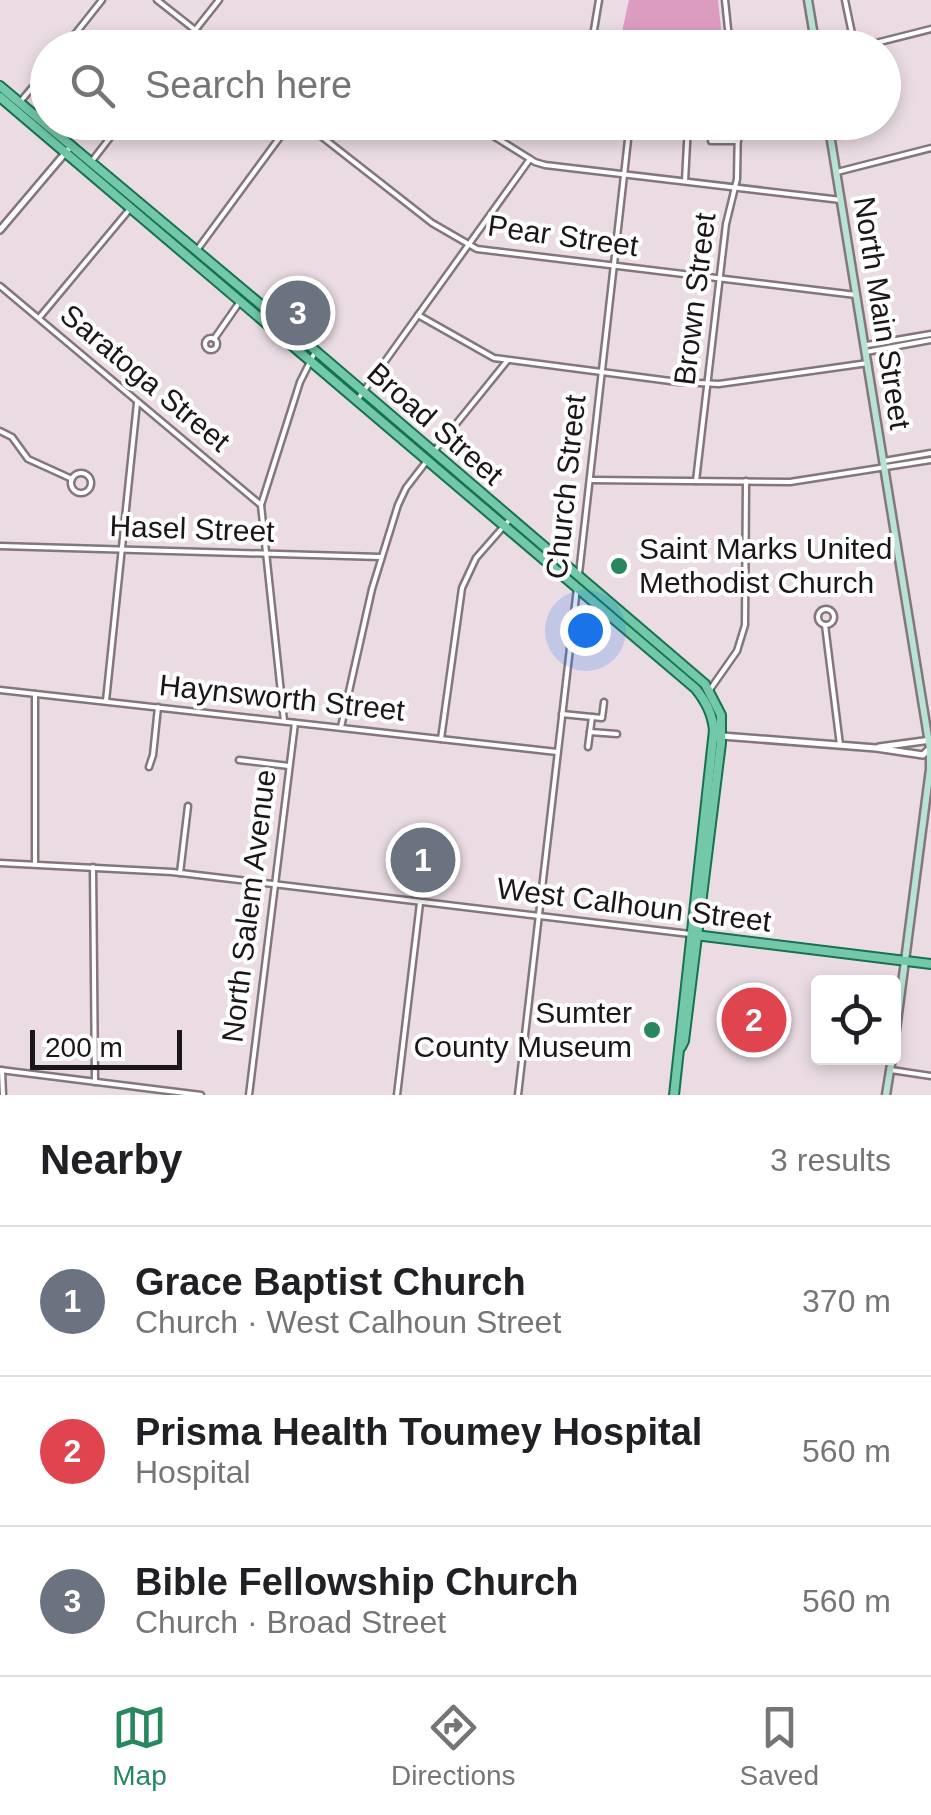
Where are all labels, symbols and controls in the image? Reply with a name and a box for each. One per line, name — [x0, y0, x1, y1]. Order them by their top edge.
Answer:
search box — [30, 30, 901, 140]
icon: search — [65, 58, 120, 113]
text: Search here — [145, 64, 352, 106]
street label: North Main Street — [848, 194, 917, 432]
street label: Pear Street — [486, 209, 641, 262]
street label: Brown Street — [668, 210, 722, 387]
pin: 3 — [266, 276, 330, 350]
street label: Saratoga Street — [54, 297, 237, 458]
street label: Broad Street — [361, 356, 510, 492]
street label: Church Street — [539, 393, 592, 581]
street label: Hasel Street — [109, 509, 276, 548]
place label: Saint Marks United Methodist Church — [639, 532, 892, 599]
marker: Saint Marks United Methodist Church — [608, 555, 630, 577]
your location — [560, 605, 611, 656]
street label: Haynsworth Street — [158, 668, 407, 727]
street label: North Salem Avenue — [215, 768, 282, 1044]
pin: 1 — [390, 822, 456, 898]
street label: West Calhoun Street — [495, 871, 774, 938]
map controls — [811, 975, 901, 1065]
button: locate — [811, 975, 901, 1065]
pin: 2 — [722, 982, 786, 1058]
place label: Sumter County Museum — [414, 996, 632, 1063]
marker: Sumter County Museum — [641, 1019, 663, 1041]
scale bar — [30, 1025, 182, 1070]
text: 200 m — [45, 1032, 123, 1063]
text: Nearby — [40, 1136, 182, 1183]
text: 3 results — [770, 1142, 891, 1178]
text: Grace Baptist Church — [135, 1261, 526, 1303]
text: 1 — [64, 1283, 81, 1319]
text: 370 m — [802, 1283, 891, 1319]
text: Church · West Calhoun Street — [135, 1304, 561, 1340]
text: Prisma Health Toumey Hospital — [135, 1411, 702, 1453]
text: 2 — [64, 1433, 81, 1469]
text: 560 m — [802, 1433, 891, 1469]
text: Hospital — [135, 1454, 251, 1490]
text: Bible Fellowship Church — [135, 1561, 578, 1603]
text: 3 — [64, 1583, 81, 1619]
text: 560 m — [802, 1583, 891, 1619]
text: Church · Broad Street — [135, 1604, 446, 1640]
tab: Map — [112, 1700, 167, 1792]
tab: Directions — [391, 1700, 516, 1792]
tab: Saved — [740, 1700, 819, 1792]

